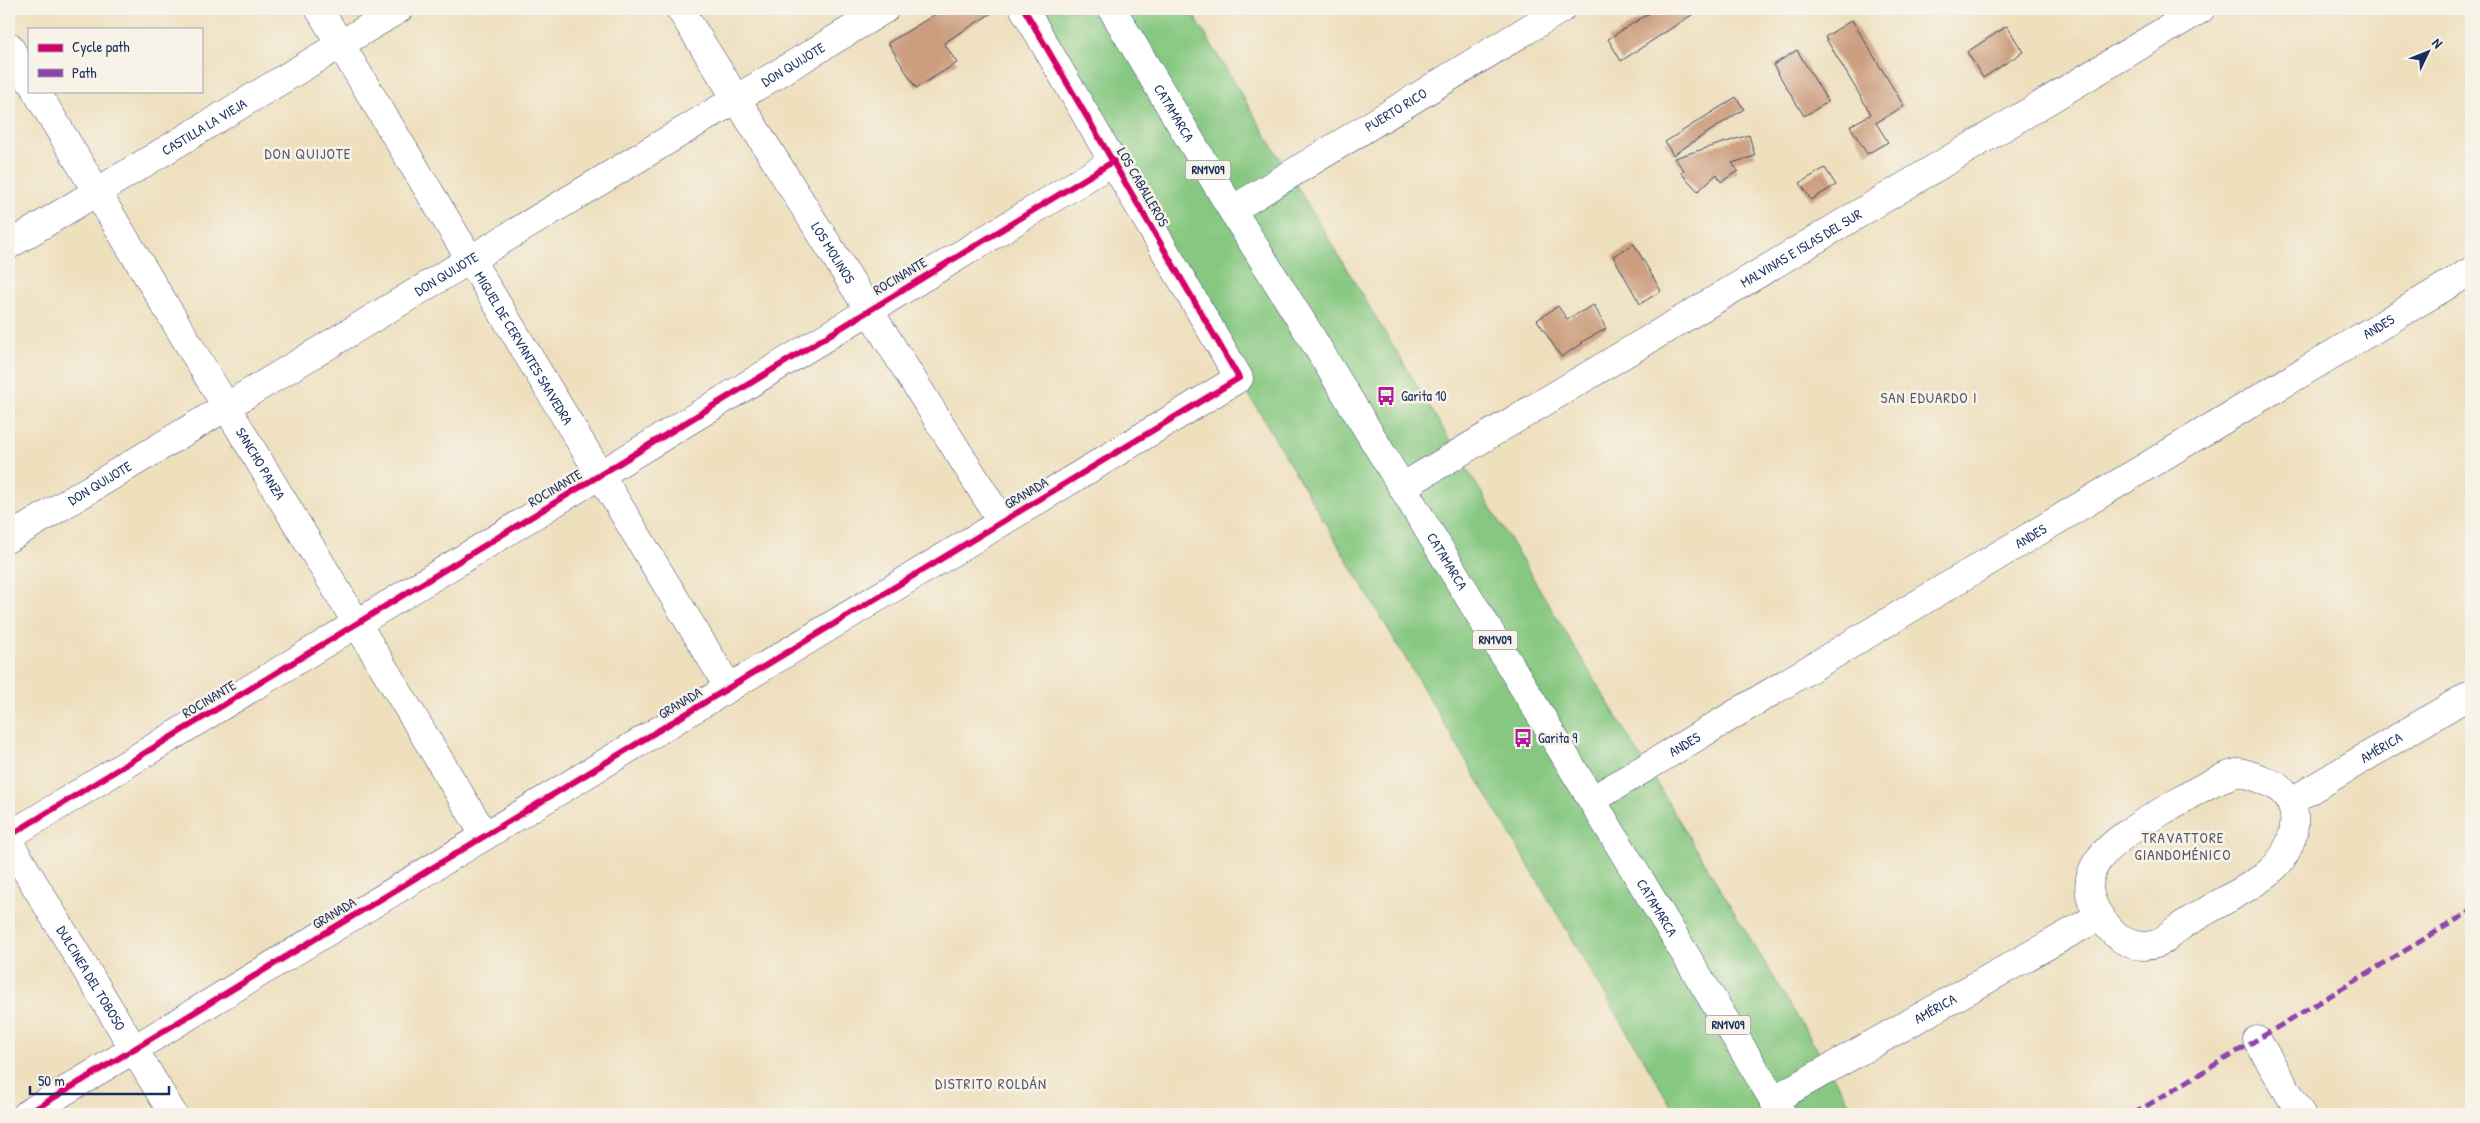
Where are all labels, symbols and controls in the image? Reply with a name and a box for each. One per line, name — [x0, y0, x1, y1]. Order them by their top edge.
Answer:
legend — [28, 28, 202, 92]
north arrow — [2402, 28, 2452, 78]
text: N — [2428, 34, 2448, 52]
text: Cycle path — [72, 36, 130, 57]
street label: DON QUIJOTE — [758, 38, 828, 91]
text: Path — [72, 62, 97, 83]
street label: CATAMARCA — [1150, 80, 1199, 145]
street label: PUERTO RICO — [1361, 83, 1430, 136]
street label: CASTILLA LA VIEJA — [158, 93, 250, 160]
district label: DON QUIJOTE — [264, 143, 352, 164]
street label: LOS CABALLEROS — [1113, 144, 1174, 230]
road number: RN1V09 — [1186, 160, 1230, 180]
street label: MALVINAS E ISLAS DEL SUR — [1737, 204, 1865, 291]
street label: LOS MOLINOS — [807, 218, 860, 287]
street label: DON QUIJOTE — [411, 247, 481, 300]
street label: ROCINANTE — [869, 252, 930, 299]
street label: MIGUEL DE CERVANTES SAAVEDRA — [471, 268, 578, 428]
street label: ANDES — [2359, 309, 2398, 343]
bus stop icon: Garita 10 — [1375, 385, 1397, 407]
place label: Garita 10 — [1401, 386, 1447, 405]
district label: SAN EDUARDO I — [1880, 387, 1978, 408]
street label: SANCHO PANZA — [232, 424, 290, 503]
street label: DON QUIJOTE — [64, 456, 135, 509]
street label: ROCINANTE — [524, 464, 585, 511]
street label: GRANADA — [1000, 472, 1051, 513]
street label: ANDES — [2011, 518, 2050, 552]
street label: CATAMARCA — [1423, 529, 1472, 593]
road number: RN1V09 — [1472, 630, 1518, 650]
street label: ROCINANTE — [178, 675, 239, 722]
street label: GRANADA — [654, 682, 705, 723]
bus stop icon: Garita 9 — [1512, 727, 1534, 749]
street label: ANDES — [1665, 727, 1704, 761]
street label: AMÉRICA — [2357, 727, 2406, 767]
place label: Garita 9 — [1538, 728, 1577, 747]
district label: TRAVATTORE GIANDOMÉNICO — [2134, 827, 2232, 865]
street label: CATAMARCA — [1633, 875, 1682, 940]
street label: GRANADA — [308, 892, 359, 933]
street label: DULCINEA DEL TOBOSO — [53, 922, 131, 1034]
street label: AMÉRICA — [1910, 989, 1959, 1028]
road number: RN1V09 — [1706, 1016, 1750, 1034]
scale bar — [30, 1063, 169, 1095]
text: 50 m — [38, 1070, 65, 1091]
district label: DISTRITO ROLDÁN — [935, 1073, 1047, 1094]

